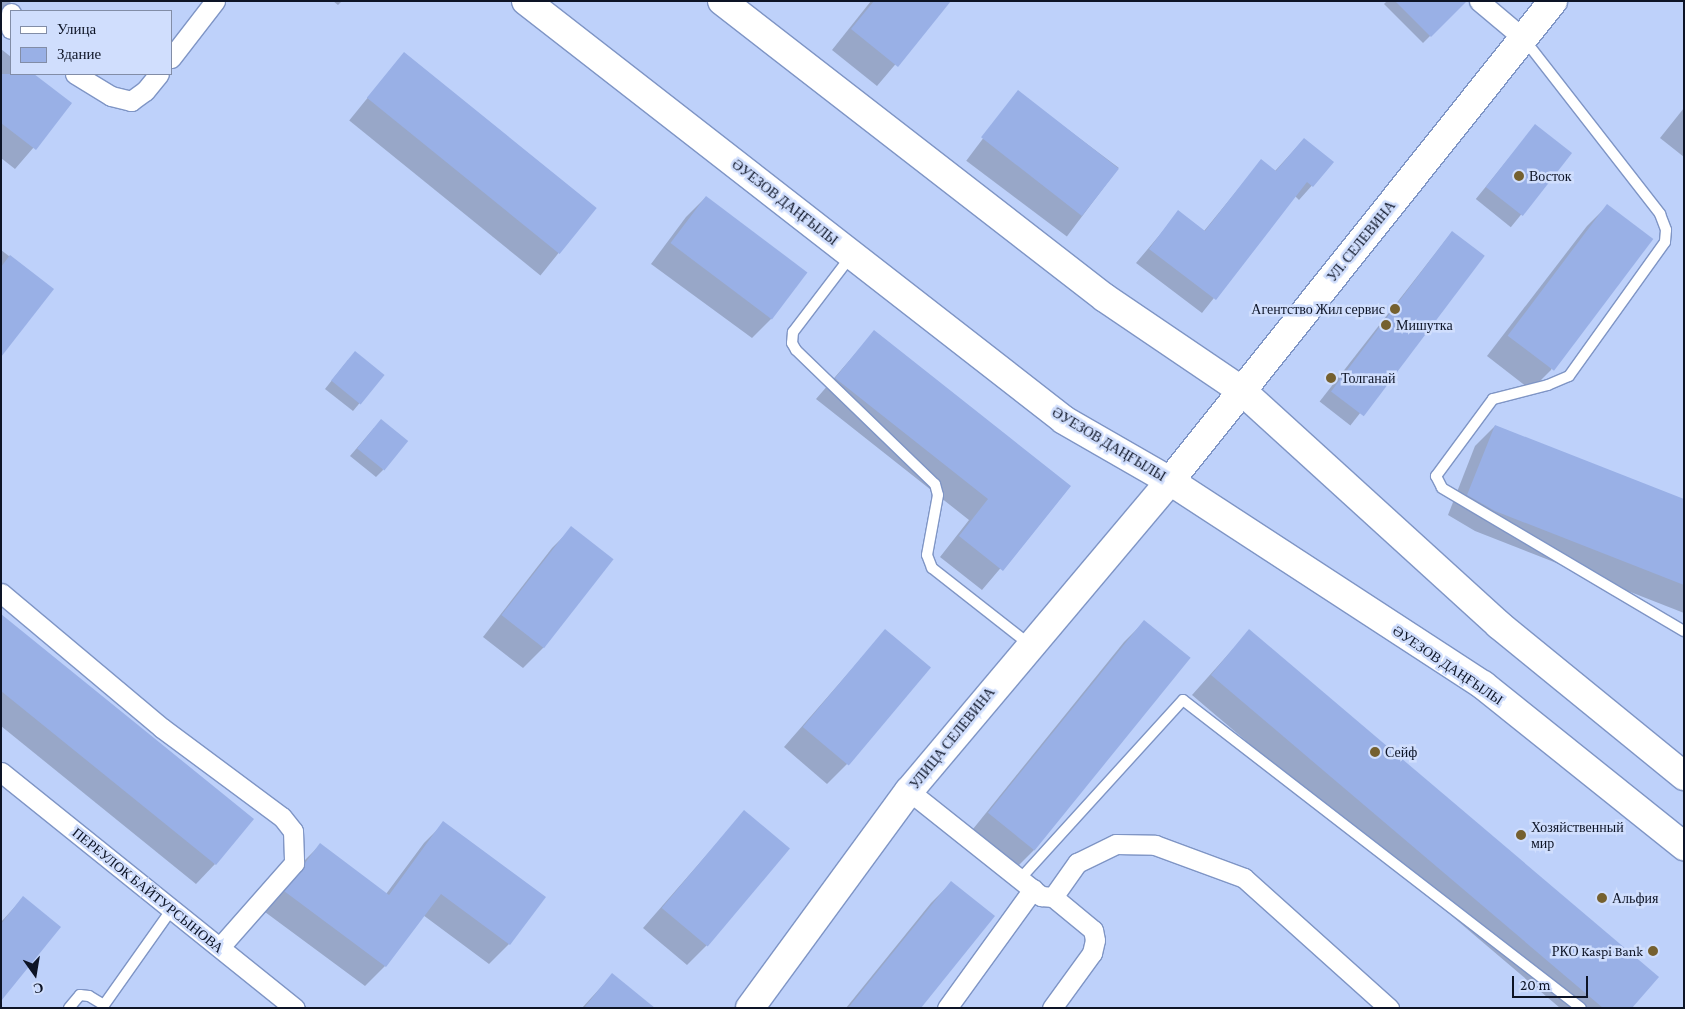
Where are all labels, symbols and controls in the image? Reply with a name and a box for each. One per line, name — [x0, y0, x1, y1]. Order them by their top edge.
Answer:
legend — [10, 10, 172, 75]
text: Улица — [57, 21, 96, 37]
text: Здание — [57, 46, 101, 62]
street label: ӘУЕЗОВ ДАҢҒЫЛЫ — [729, 155, 841, 249]
place label: Восток — [1529, 168, 1572, 184]
marker: Восток — [1513, 170, 1525, 182]
street label: УЛ. СЕЛЕВИНА — [1323, 197, 1399, 285]
place label: Агентство Жил сервис — [1251, 301, 1385, 317]
marker: Агентство Жил сервис — [1389, 303, 1401, 315]
place label: Мишутка — [1396, 317, 1453, 333]
marker: Мишутка — [1380, 319, 1392, 331]
place label: Толганай — [1341, 370, 1395, 386]
marker: Толганай — [1325, 372, 1337, 384]
street label: ӘУЕЗОВ ДАҢҒЫЛЫ — [1049, 403, 1169, 485]
street label: ӘУЕЗОВ ДАҢҒЫЛЫ — [1390, 622, 1506, 708]
street label: УЛИЦА СЕЛЕВИНА — [906, 684, 998, 792]
place label: Сейф — [1385, 744, 1417, 760]
marker: Сейф — [1369, 746, 1381, 758]
place label: Хозяйственный мир — [1531, 819, 1624, 852]
street label: ПЕРЕУЛОК БАЙТУРСЫНОВА — [69, 824, 227, 956]
marker: Хозяйственный мир — [1515, 829, 1527, 841]
place label: Альфия — [1612, 890, 1658, 906]
marker: Альфия — [1596, 892, 1608, 904]
place label: РКО Kaspi Bank — [1552, 943, 1643, 959]
marker: РКО Kaspi Bank — [1647, 945, 1659, 957]
north arrow — [10, 949, 60, 999]
scale bar — [1515, 966, 1591, 998]
text: 20 m — [1520, 977, 1551, 993]
text: С — [32, 980, 45, 998]

